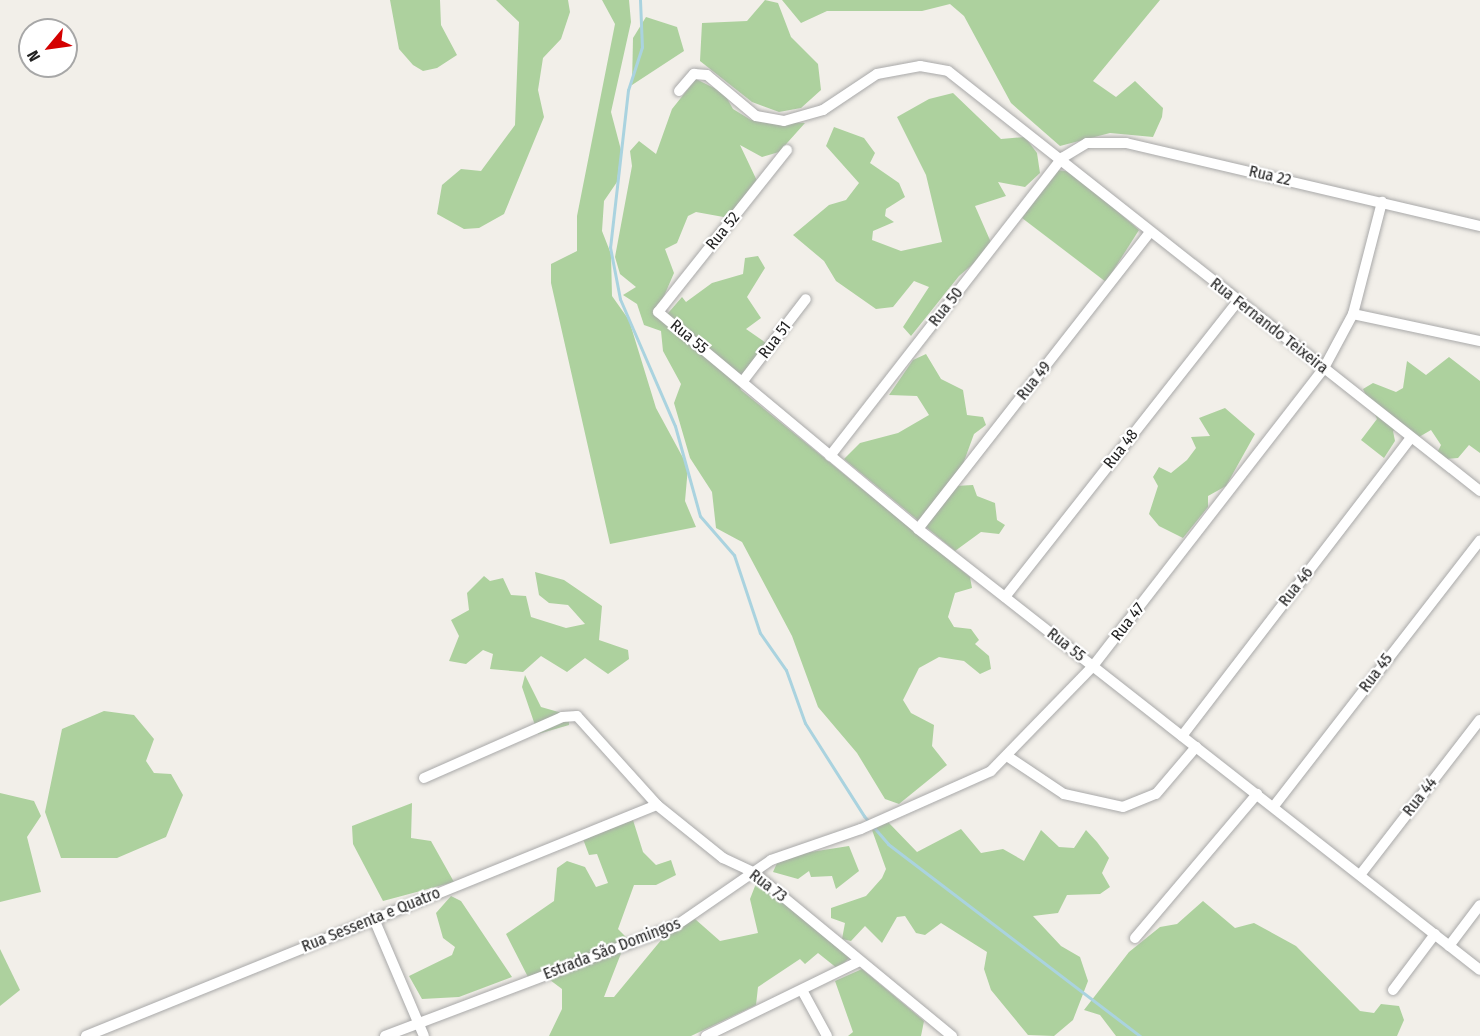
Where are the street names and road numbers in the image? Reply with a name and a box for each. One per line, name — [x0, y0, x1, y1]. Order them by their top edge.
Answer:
street label: Rua 22 — [1247, 162, 1293, 190]
street label: Rua 52 — [702, 208, 744, 254]
street label: Rua Fernando Teixeira — [1206, 274, 1332, 378]
street label: Rua 50 — [925, 284, 967, 330]
street label: Rua 55 — [666, 316, 712, 358]
street label: Rua 51 — [755, 318, 795, 362]
street label: Rua 49 — [1013, 358, 1055, 404]
street label: Rua 48 — [1100, 426, 1142, 472]
street label: Rua 46 — [1275, 564, 1317, 610]
street label: Rua 47 — [1107, 599, 1149, 645]
street label: Rua 55 — [1043, 624, 1089, 666]
street label: Rua 45 — [1355, 650, 1397, 696]
street label: Rua 44 — [1399, 774, 1441, 820]
street label: Rua 73 — [745, 866, 791, 906]
street label: Rua Sessenta e Quatro — [299, 883, 443, 957]
street label: Estrada São Domingos — [541, 914, 683, 984]

